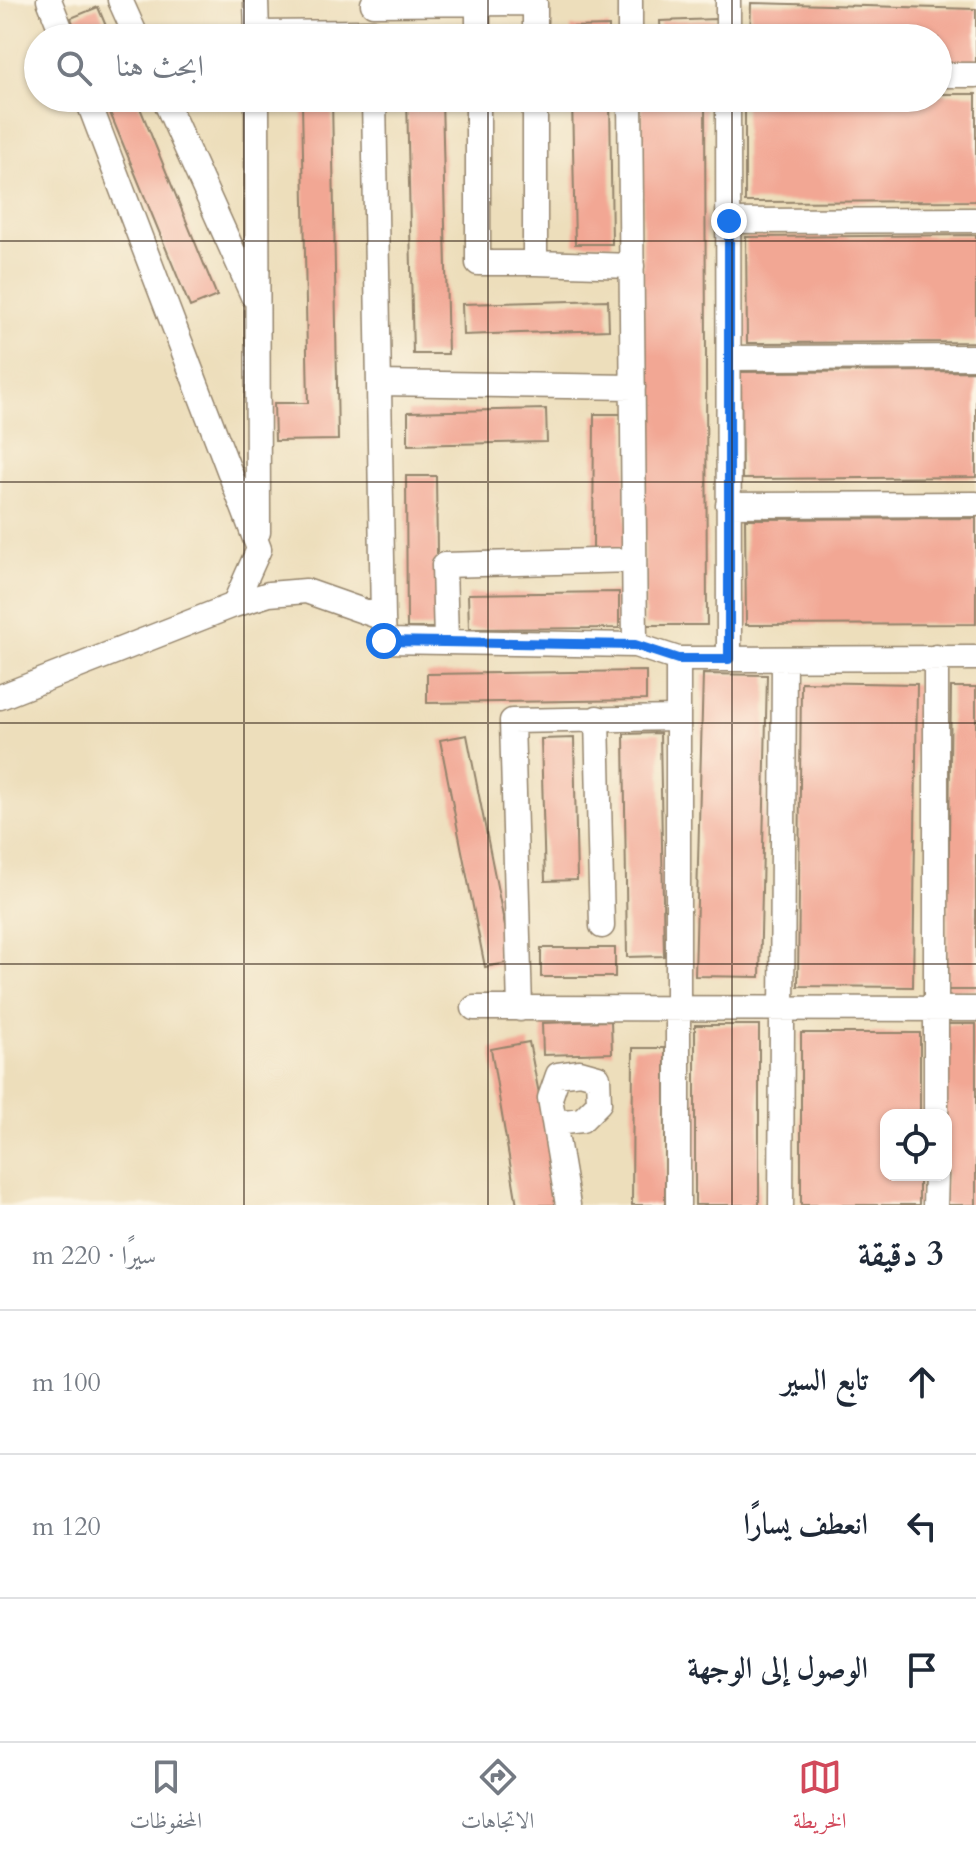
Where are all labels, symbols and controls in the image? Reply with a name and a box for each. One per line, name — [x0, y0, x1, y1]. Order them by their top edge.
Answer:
search box — [24, 24, 952, 112]
icon: search — [52, 46, 96, 90]
text: ابحث هنا — [116, 46, 204, 87]
route end — [711, 203, 747, 239]
route start — [366, 623, 402, 659]
map controls — [880, 1109, 952, 1181]
button: locate — [880, 1109, 952, 1181]
text: 3 دقيقة — [858, 1231, 944, 1277]
text: سيرًا · 220 m — [32, 1238, 156, 1273]
text: تابع السير — [782, 1360, 868, 1401]
icon: ahead — [900, 1360, 944, 1404]
text: 100 m — [32, 1365, 101, 1400]
text: انعطف يسارًا — [743, 1504, 868, 1545]
icon: left — [900, 1504, 944, 1548]
text: 120 m — [32, 1509, 101, 1544]
text: الوصول إلى الوجهة — [688, 1648, 868, 1689]
icon: arrive — [900, 1648, 944, 1692]
tab: المحفوظات — [129, 1755, 202, 1842]
tab: الاتجاهات — [461, 1755, 534, 1842]
tab: الخريطة — [793, 1755, 847, 1842]

